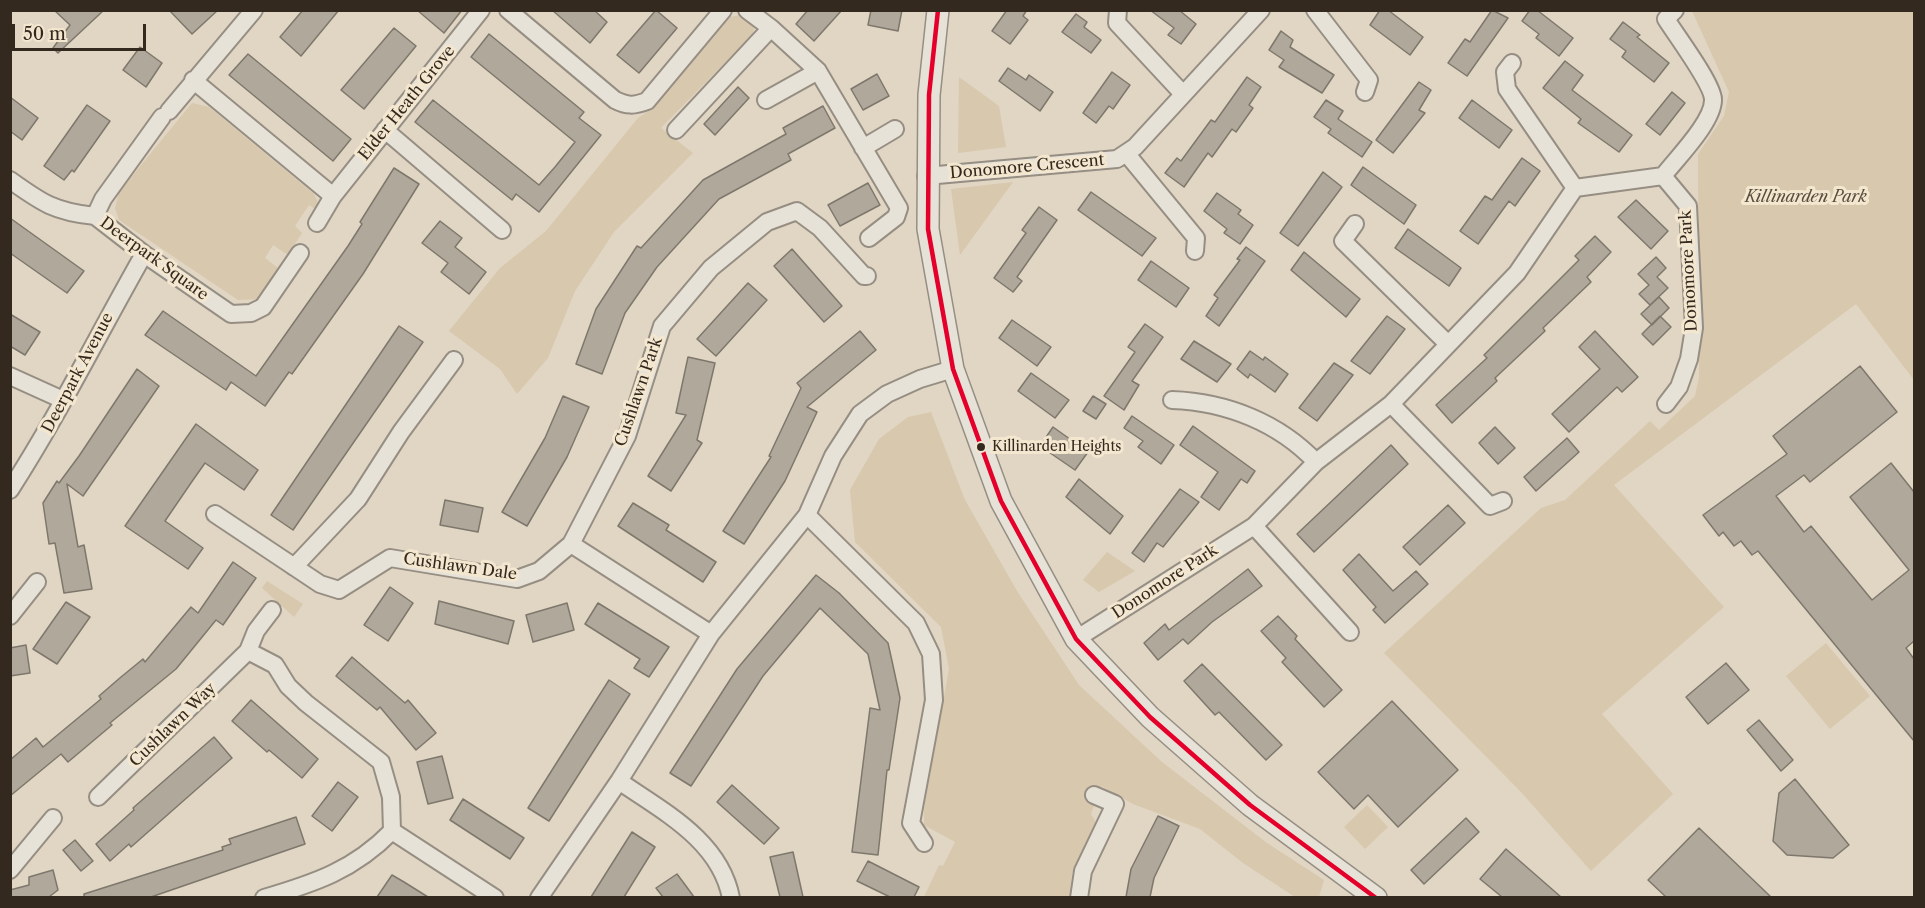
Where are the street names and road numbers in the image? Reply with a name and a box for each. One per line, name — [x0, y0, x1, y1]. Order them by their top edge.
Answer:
street label: Elder Heath Grove — [355, 42, 459, 164]
street label: Donomore Crescent — [949, 151, 1105, 183]
street label: Donomore Park — [1676, 210, 1702, 332]
street label: Deerpark Square — [96, 213, 212, 305]
street label: Deerpark Avenue — [38, 310, 118, 436]
street label: Cushlawn Park — [611, 335, 667, 449]
street label: Donomore Park — [1109, 541, 1221, 623]
street label: Cushlawn Dale — [402, 550, 518, 584]
street label: Cushlawn Way — [126, 679, 220, 771]

